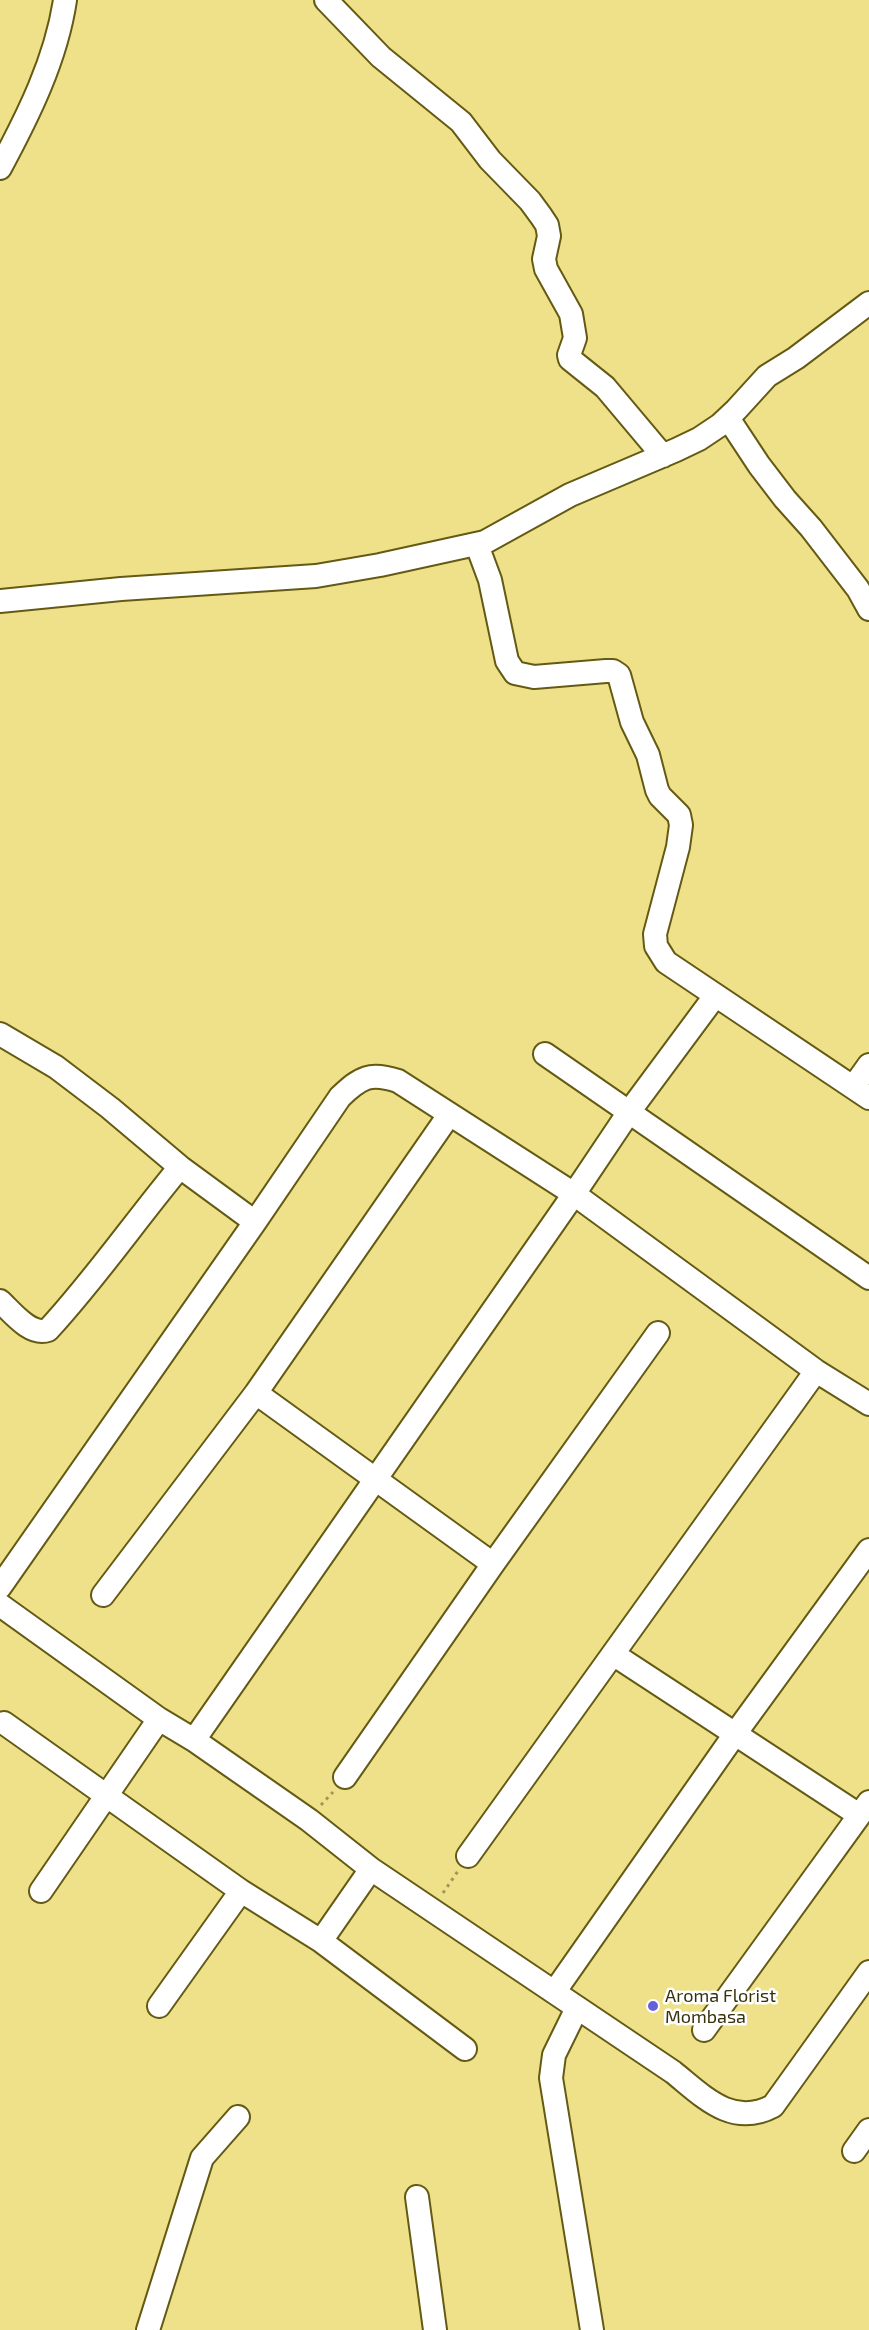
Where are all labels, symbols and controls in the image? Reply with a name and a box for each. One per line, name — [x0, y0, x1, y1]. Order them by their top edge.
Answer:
place label: Aroma Florist Mombasa — [665, 1985, 776, 2028]
marker: Aroma Florist Mombasa — [646, 1999, 660, 2013]

